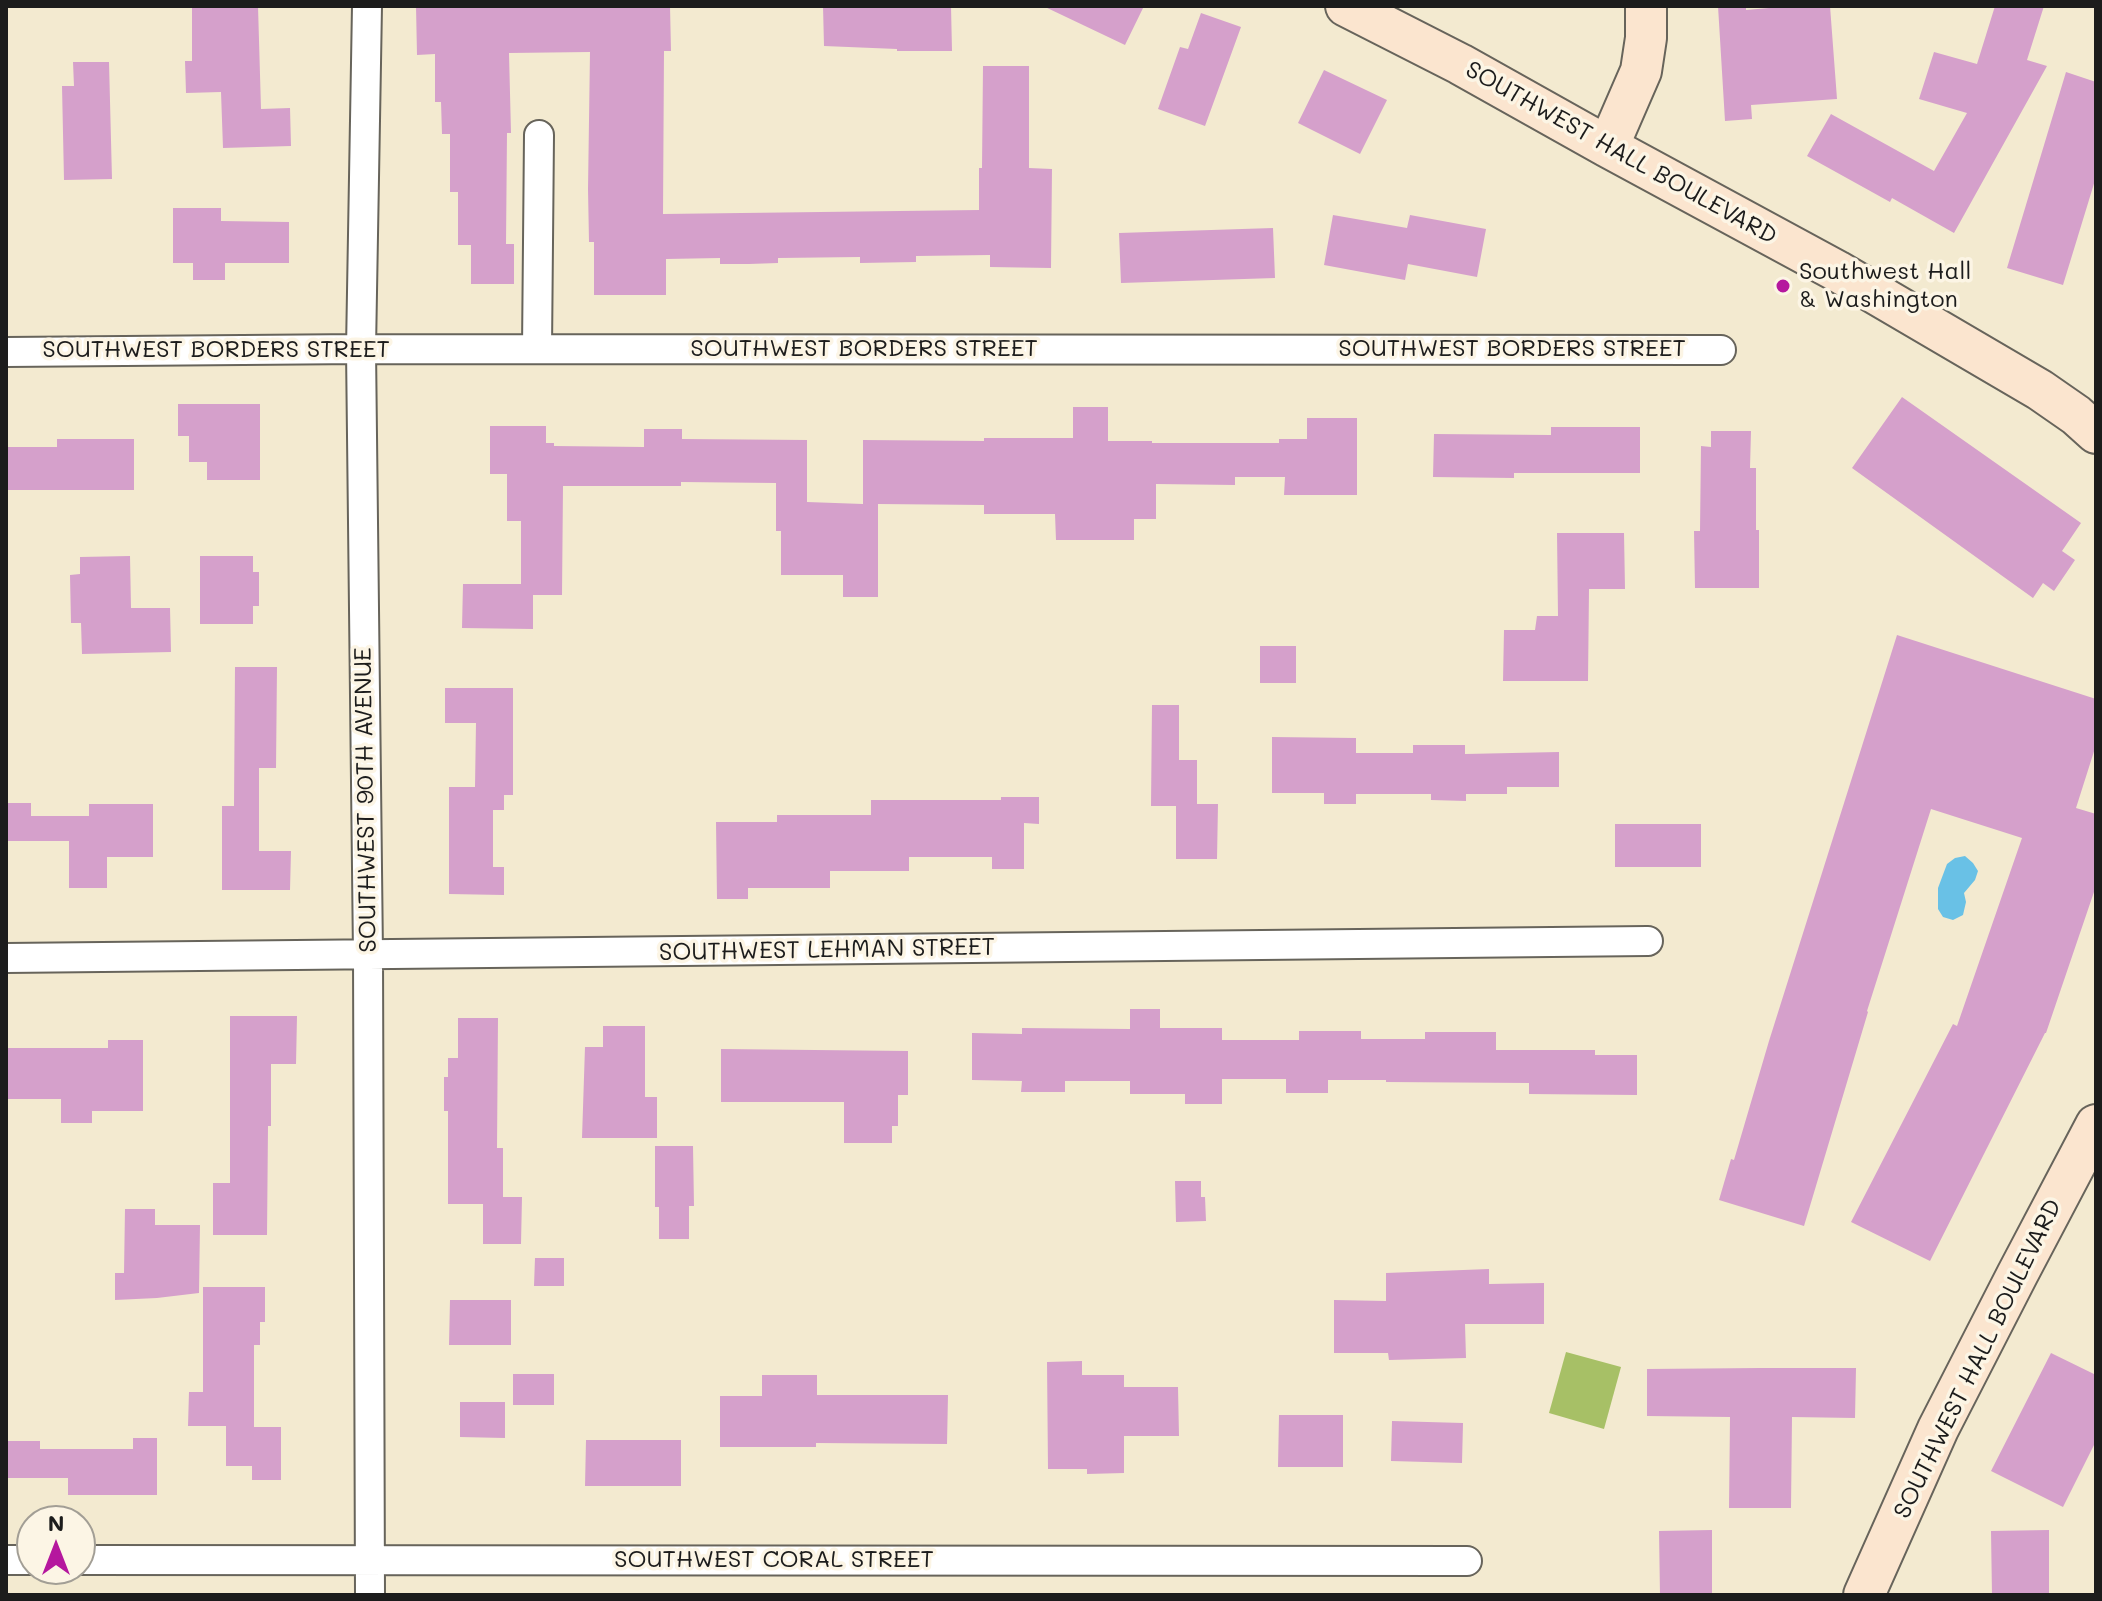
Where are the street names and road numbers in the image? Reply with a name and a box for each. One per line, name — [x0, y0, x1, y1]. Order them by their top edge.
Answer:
street label: SOUTHWEST HALL BOULEVARD — [1460, 55, 1782, 251]
street label: SOUTHWEST BORDERS STREET — [690, 335, 1038, 363]
street label: SOUTHWEST BORDERS STREET — [1338, 335, 1686, 363]
street label: SOUTHWEST BORDERS STREET — [42, 336, 390, 364]
street label: SOUTHWEST 90TH AVENUE — [349, 647, 383, 953]
street label: SOUTHWEST LEHMAN STREET — [659, 933, 995, 967]
street label: SOUTHWEST HALL BOULEVARD — [1888, 1195, 2068, 1523]
street label: SOUTHWEST CORAL STREET — [614, 1546, 934, 1574]

